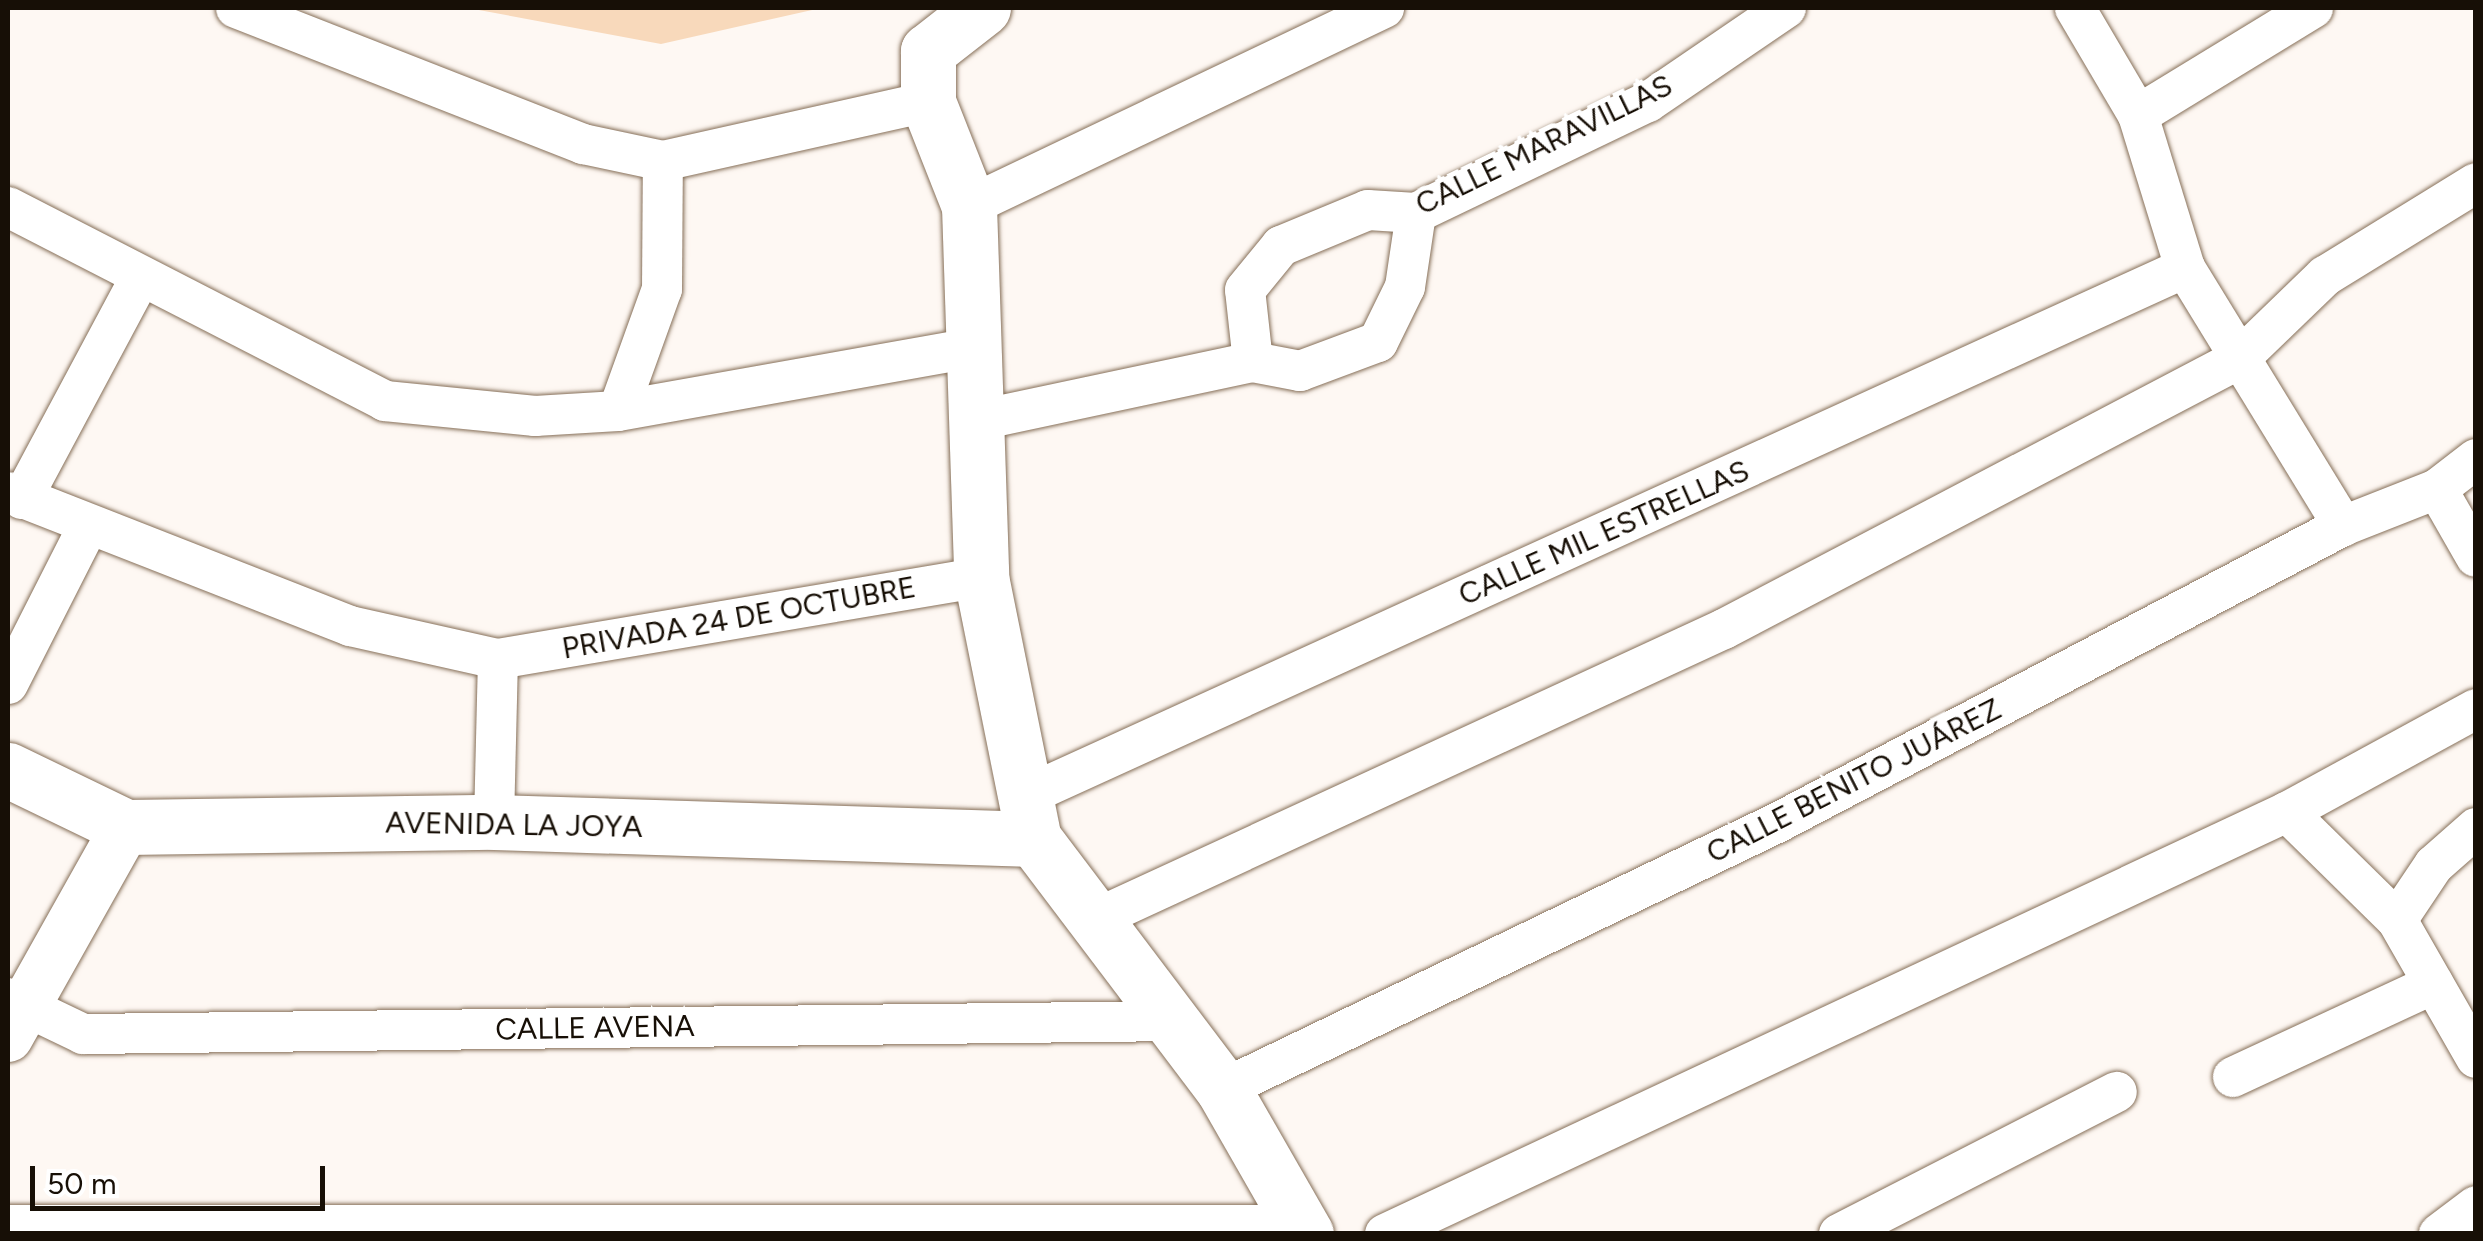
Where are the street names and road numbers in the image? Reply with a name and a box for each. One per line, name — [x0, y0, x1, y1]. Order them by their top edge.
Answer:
street label: CALLE MARAVILLAS — [1410, 67, 1678, 223]
street label: CALLE MIL ESTRELLAS — [1453, 453, 1755, 613]
street label: PRIVADA 24 DE OCTUBRE — [559, 569, 919, 667]
street label: CALLE BENITO JUÁREZ — [1701, 691, 2007, 871]
street label: AVENIDA LA JOYA — [385, 805, 643, 845]
street label: CALLE AVENA — [495, 1008, 695, 1048]

